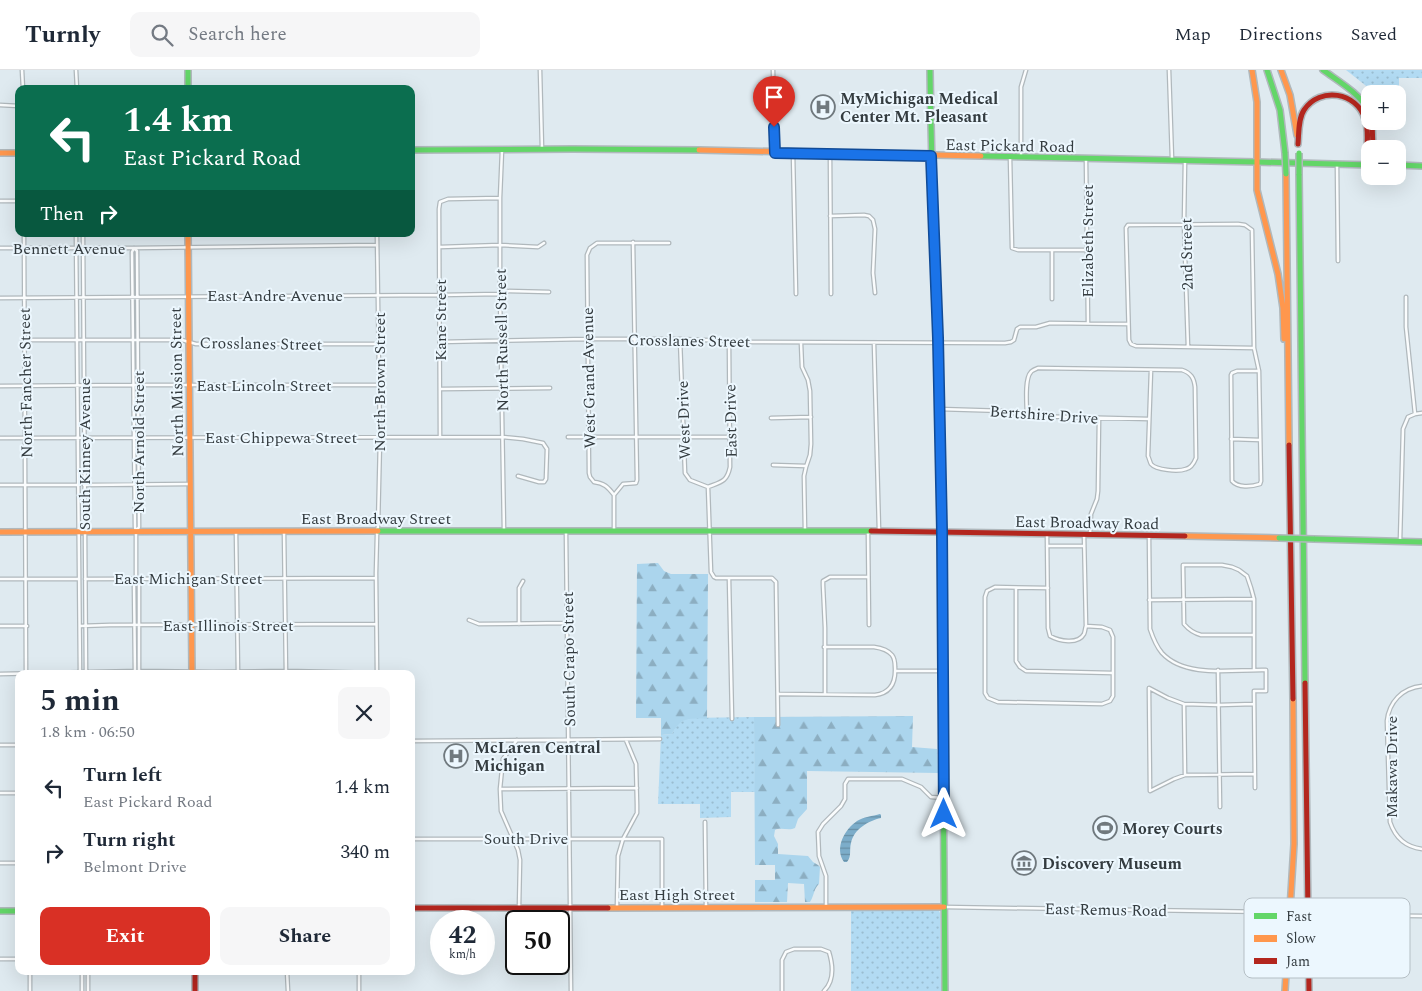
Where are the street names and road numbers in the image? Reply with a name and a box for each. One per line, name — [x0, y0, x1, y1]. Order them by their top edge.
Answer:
street label: East Pickard Road — [945, 133, 1075, 159]
street label: Elizabeth Street — [1076, 184, 1100, 298]
street label: 2nd Street — [1174, 217, 1200, 290]
street label: Bennett Avenue — [13, 237, 125, 261]
street label: North Russell Street — [489, 268, 515, 412]
street label: Kane Street — [429, 279, 453, 361]
street label: East Andre Avenue — [207, 284, 343, 308]
street label: North Fancher Street — [13, 307, 39, 458]
street label: North Mission Street — [164, 307, 190, 457]
street label: West Grand Avenue — [576, 307, 602, 449]
street label: North Brown Street — [368, 312, 392, 452]
street label: Crosslanes Street — [627, 328, 751, 354]
street label: Crosslanes Street — [199, 331, 323, 357]
street label: North Arnold Street — [127, 370, 151, 513]
street label: East Lincoln Street — [196, 374, 332, 398]
street label: South Kinney Avenue — [73, 378, 97, 530]
street label: West Drive — [671, 380, 697, 460]
street label: East Drive — [718, 384, 744, 458]
street label: Bertshire Drive — [989, 399, 1099, 431]
street label: East Chippewa Street — [205, 426, 358, 450]
street label: East Broadway Street — [301, 507, 452, 531]
street label: East Broadway Road — [1014, 510, 1160, 536]
street label: East Michigan Street — [114, 567, 263, 591]
street label: South Crapo Street — [556, 591, 582, 727]
street label: East Illinois Street — [162, 614, 294, 638]
street label: Makawa Drive — [1380, 716, 1404, 818]
street label: South Drive — [484, 827, 568, 851]
street label: East High Street — [619, 883, 736, 907]
street label: East Remus Road — [1044, 897, 1168, 923]

